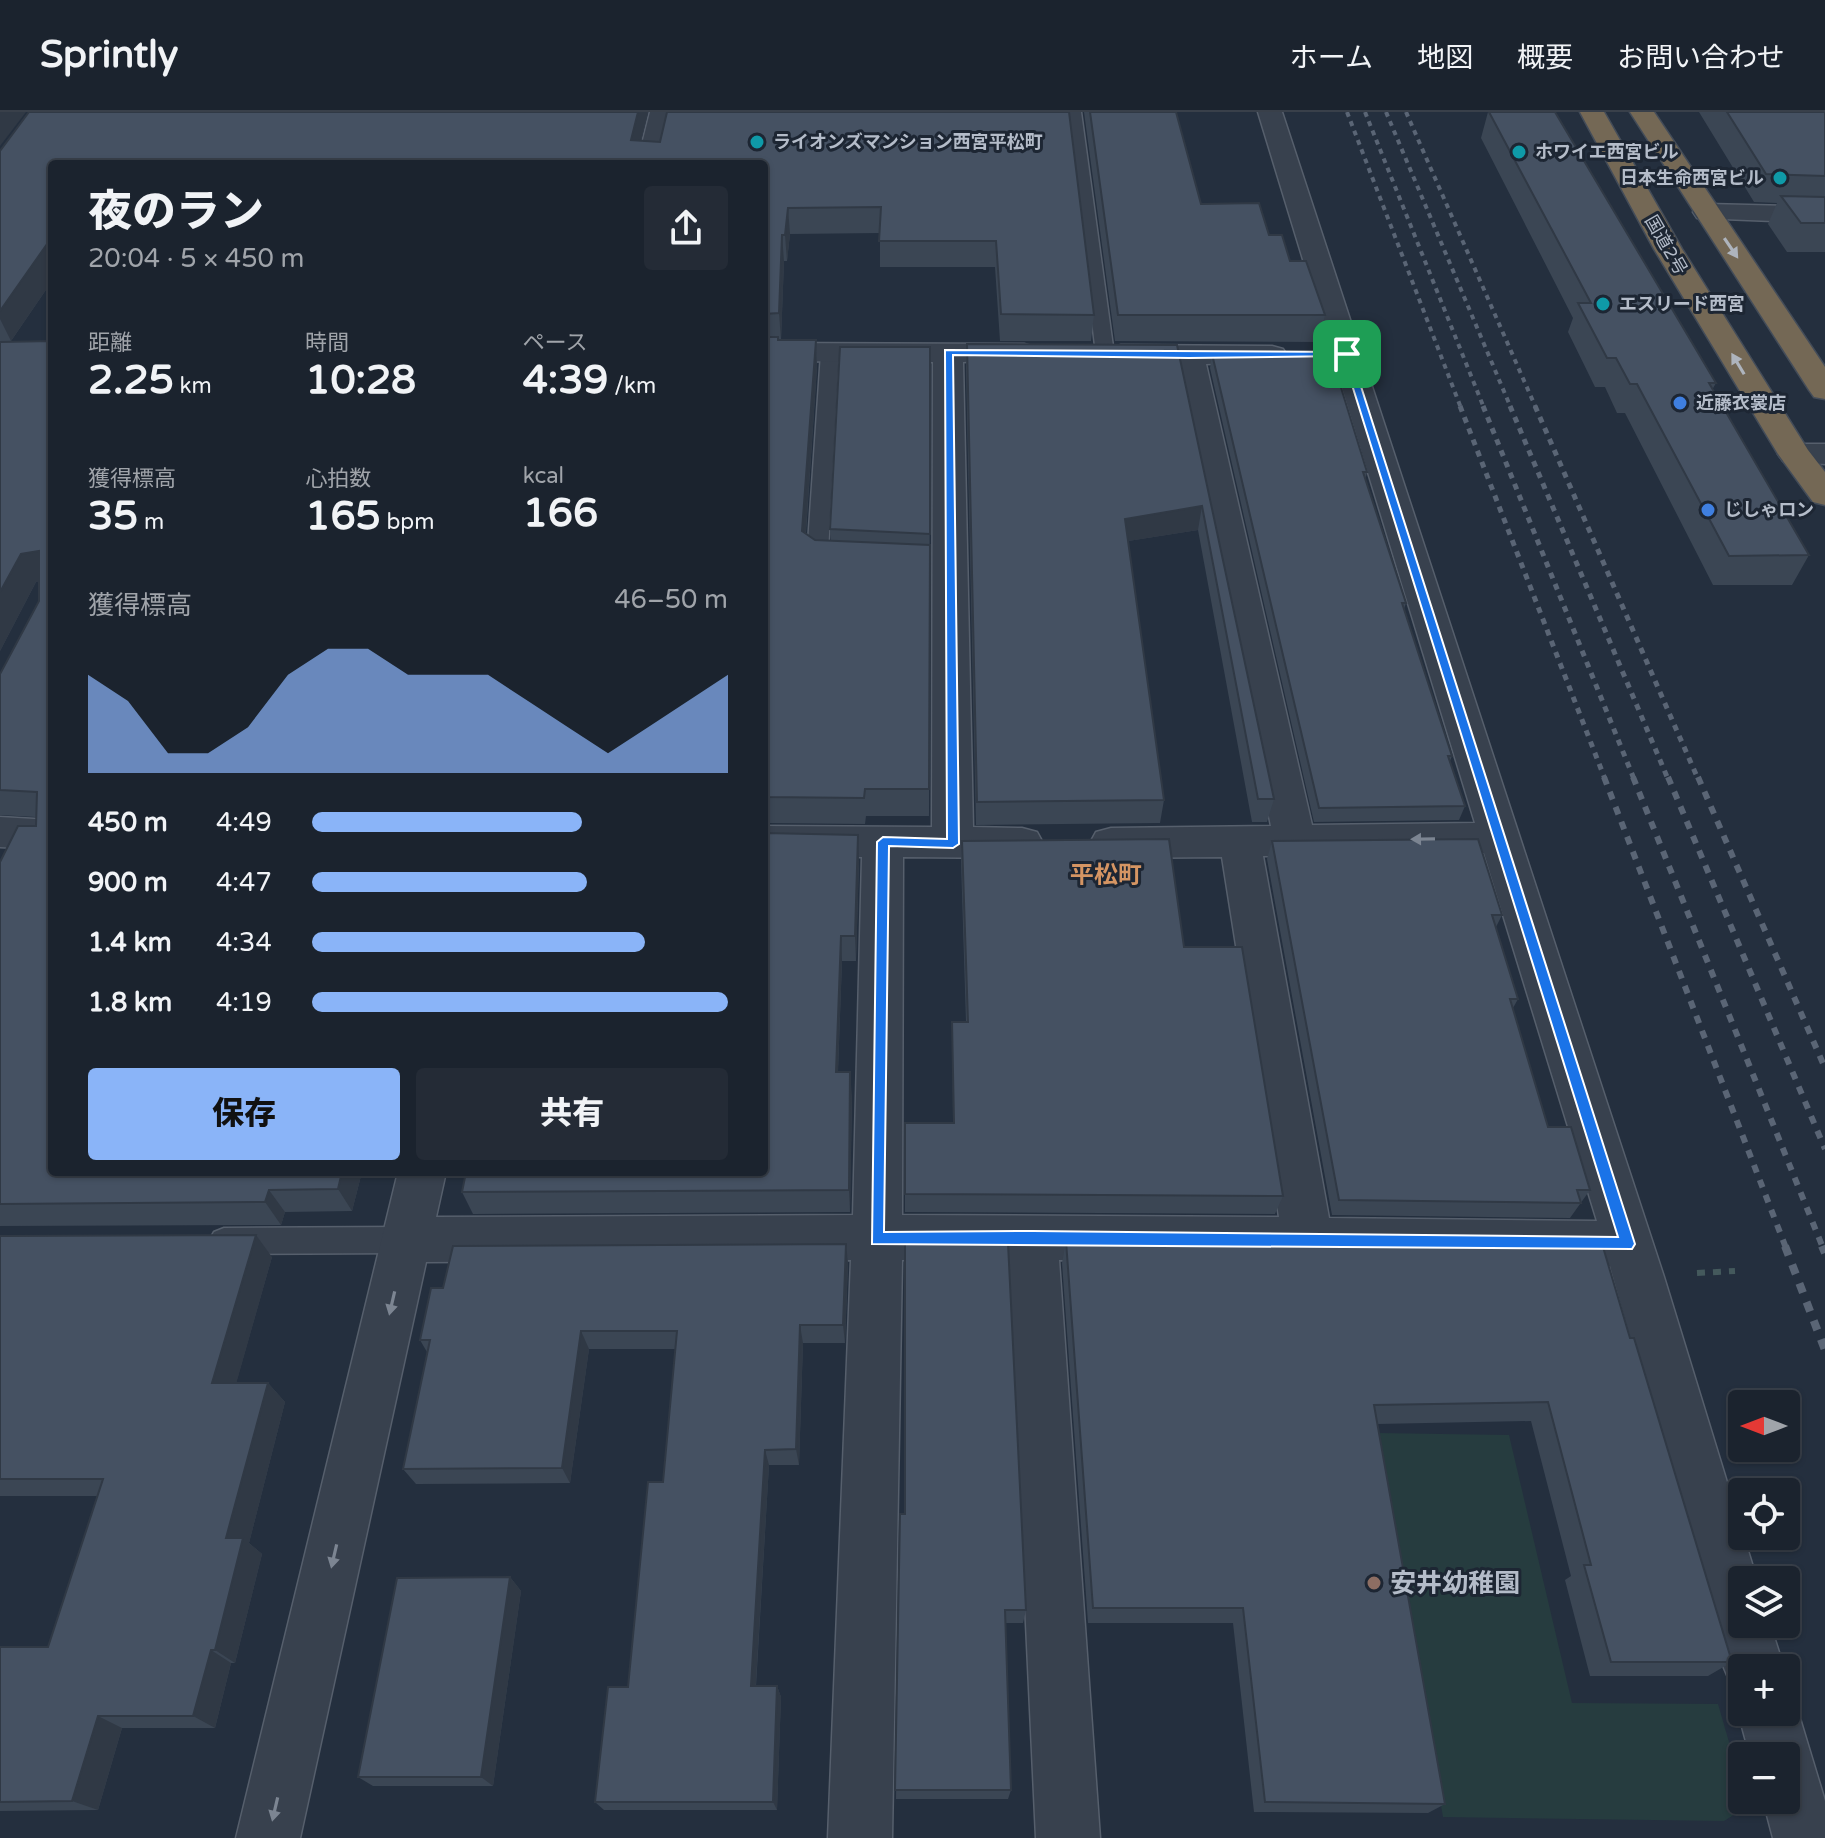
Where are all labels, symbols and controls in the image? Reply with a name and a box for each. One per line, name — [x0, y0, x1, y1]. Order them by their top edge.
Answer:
text: Sprintly — [40, 32, 178, 78]
text: ホーム — [1290, 41, 1373, 75]
text: 地図 — [1417, 41, 1473, 75]
text: 概要 — [1517, 41, 1573, 75]
text: お問い合わせ — [1617, 41, 1785, 75]
place label: ライオンズマンション西宮平松町 — [773, 131, 1043, 153]
marker: ライオンズマンション西宮平松町 — [748, 133, 766, 151]
place label: ホワイエ西宮ビル — [1535, 141, 1679, 163]
marker: ホワイエ西宮ビル — [1510, 143, 1528, 161]
place label: 日本生命西宮ビル — [1620, 167, 1764, 189]
marker: 日本生命西宮ビル — [1771, 169, 1789, 187]
text: 夜のラン — [88, 186, 264, 239]
button: share — [644, 186, 728, 270]
street label: 国道2号 — [1640, 211, 1692, 279]
one-way arrow — [1723, 237, 1738, 258]
text: 20:04 · 5 × 450 m — [88, 243, 304, 274]
place label: エスリード西宮 — [1619, 293, 1745, 315]
marker: エスリード西宮 — [1594, 295, 1612, 313]
pin — [1313, 320, 1381, 388]
text: 距離 — [88, 330, 132, 356]
text: 時間 — [305, 330, 349, 356]
text: ペース — [523, 330, 588, 356]
icon: arrive — [1325, 332, 1369, 376]
one-way arrow — [1731, 353, 1745, 375]
text: 2.25 — [88, 356, 174, 404]
text: 10:28 — [305, 356, 416, 404]
text: 4:39 — [523, 356, 608, 404]
text: km — [174, 373, 212, 399]
text: /km — [608, 373, 656, 399]
place label: 近藤衣裳店 — [1696, 392, 1786, 414]
marker: 近藤衣裳店 — [1671, 394, 1689, 412]
text: kcal — [523, 463, 564, 489]
text: 獲得標高 — [88, 466, 176, 492]
text: 心拍数 — [305, 466, 371, 492]
text: 166 — [523, 489, 598, 537]
text: 35 — [88, 492, 138, 540]
text: 165 — [305, 492, 381, 540]
place label: じしゃロン — [1724, 499, 1814, 521]
marker: じしゃロン — [1699, 501, 1717, 519]
text: m — [138, 509, 164, 535]
text: bpm — [381, 509, 434, 535]
text: 46–50 m — [614, 584, 728, 615]
text: 獲得標高 — [88, 590, 192, 621]
text: 450 m — [88, 807, 168, 838]
text: 4:49 — [216, 807, 272, 838]
one-way arrow — [1410, 833, 1435, 846]
district label: 平松町 — [1070, 861, 1142, 890]
text: 900 m — [88, 867, 168, 898]
text: 4:47 — [216, 867, 272, 898]
text: 1.4 km — [88, 927, 172, 958]
text: 4:34 — [216, 927, 272, 958]
text: 1.8 km — [88, 987, 172, 1018]
text: 4:19 — [216, 987, 272, 1018]
button: 保存 — [88, 1068, 400, 1160]
button: 共有 — [416, 1068, 728, 1160]
one-way arrow — [386, 1290, 398, 1315]
north arrow — [1728, 1390, 1800, 1462]
map controls — [1728, 1390, 1800, 1814]
button: locate — [1728, 1478, 1800, 1550]
one-way arrow — [327, 1544, 340, 1569]
button: layers — [1728, 1566, 1800, 1638]
place label: 安井幼稚園 — [1390, 1568, 1520, 1599]
marker: 安井幼稚園 — [1365, 1574, 1383, 1592]
button: + — [1728, 1654, 1800, 1726]
button: − — [1728, 1742, 1800, 1814]
one-way arrow — [268, 1797, 281, 1822]

